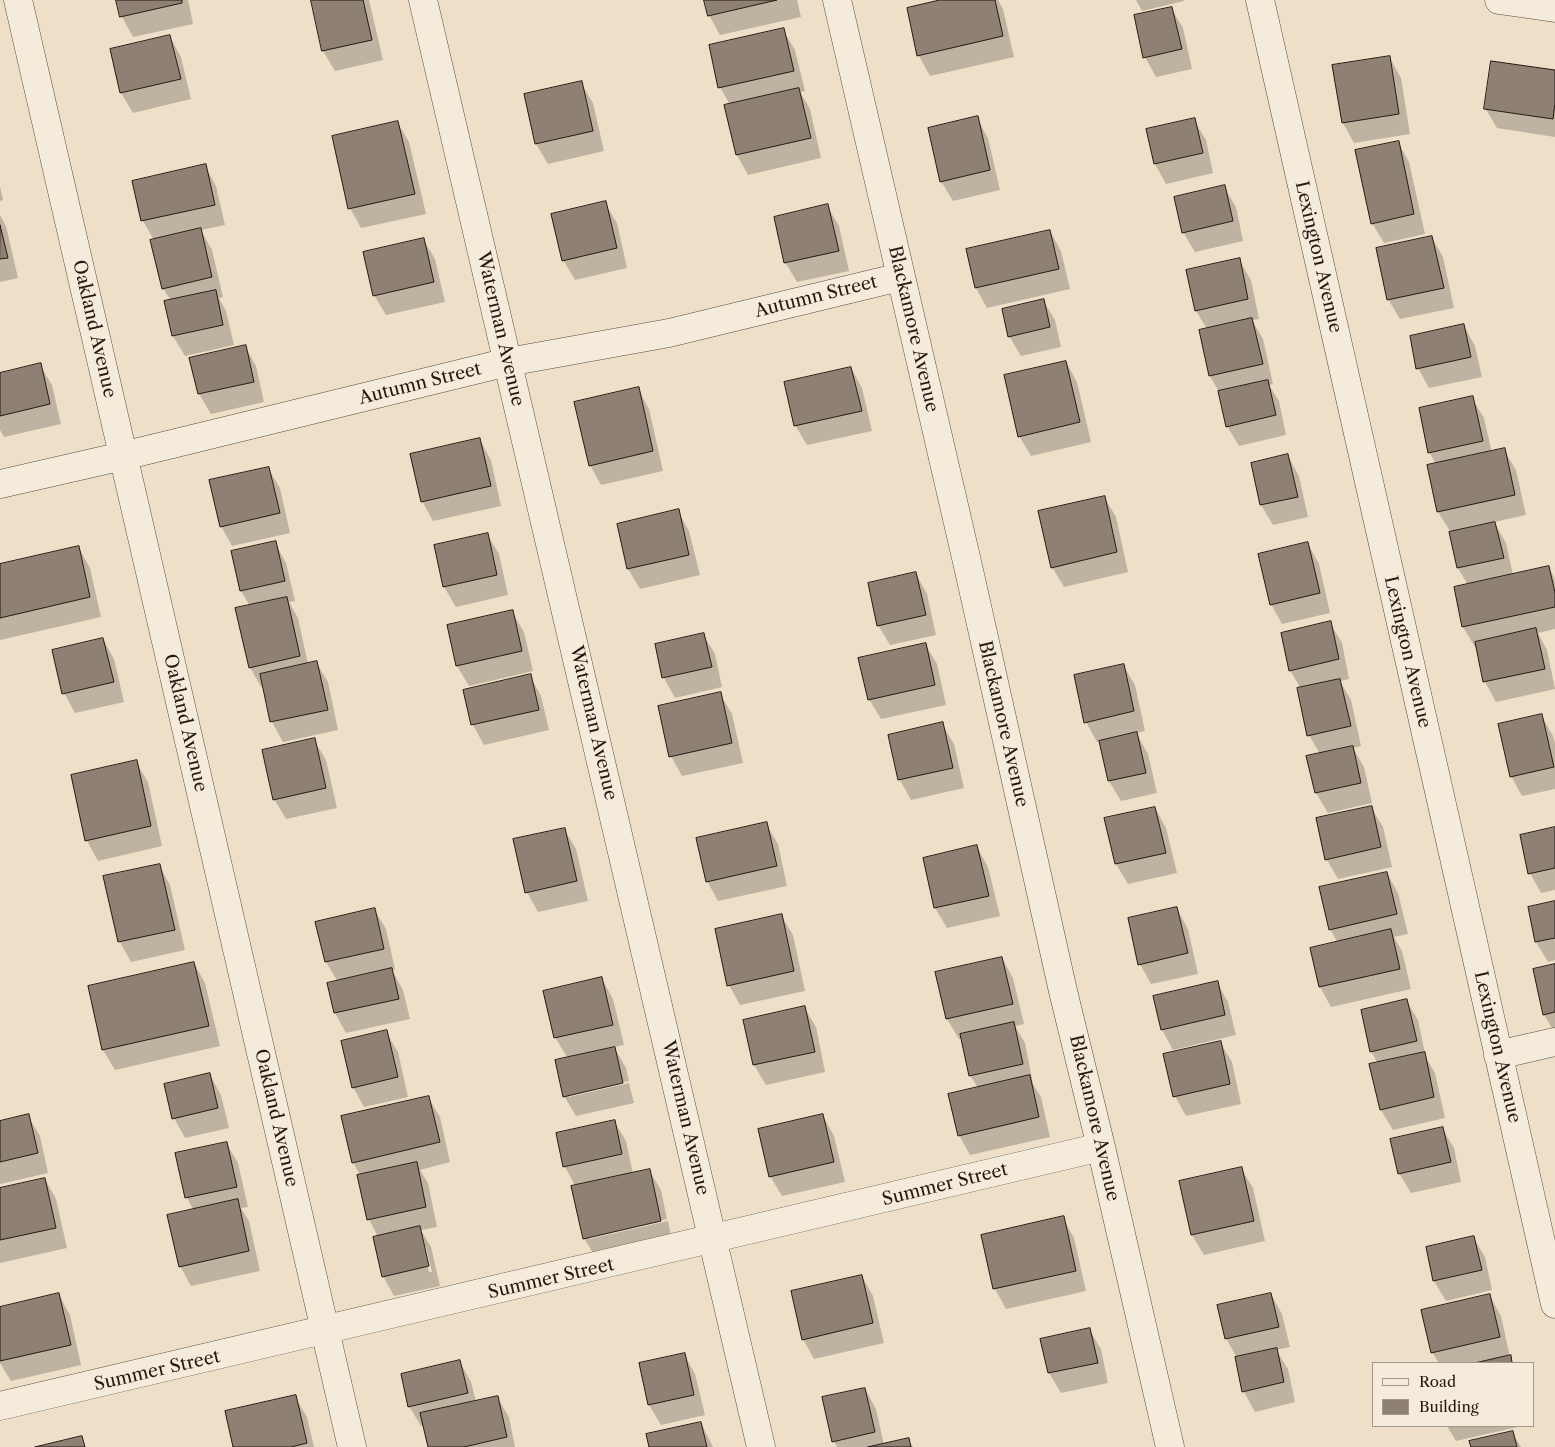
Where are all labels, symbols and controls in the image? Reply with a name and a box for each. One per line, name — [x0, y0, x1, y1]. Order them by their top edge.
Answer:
street label: Lexington Avenue — [1290, 179, 1346, 335]
street label: Blackamore Avenue — [883, 244, 943, 414]
street label: Waterman Avenue — [472, 250, 528, 408]
street label: Oakland Avenue — [68, 258, 120, 400]
street label: Autumn Street — [753, 271, 879, 323]
street label: Autumn Street — [357, 358, 483, 410]
street label: Lexington Avenue — [1379, 574, 1435, 730]
street label: Blackamore Avenue — [973, 639, 1033, 809]
street label: Waterman Avenue — [565, 644, 621, 802]
street label: Oakland Avenue — [159, 652, 211, 794]
street label: Lexington Avenue — [1469, 969, 1525, 1125]
street label: Blackamore Avenue — [1064, 1033, 1124, 1203]
street label: Waterman Avenue — [657, 1039, 713, 1197]
street label: Oakland Avenue — [250, 1047, 302, 1189]
street label: Summer Street — [880, 1159, 1010, 1211]
street label: Summer Street — [486, 1254, 616, 1304]
street label: Summer Street — [92, 1346, 222, 1396]
legend — [1372, 1362, 1535, 1427]
text: Road — [1419, 1372, 1456, 1391]
text: Building — [1419, 1397, 1479, 1416]

